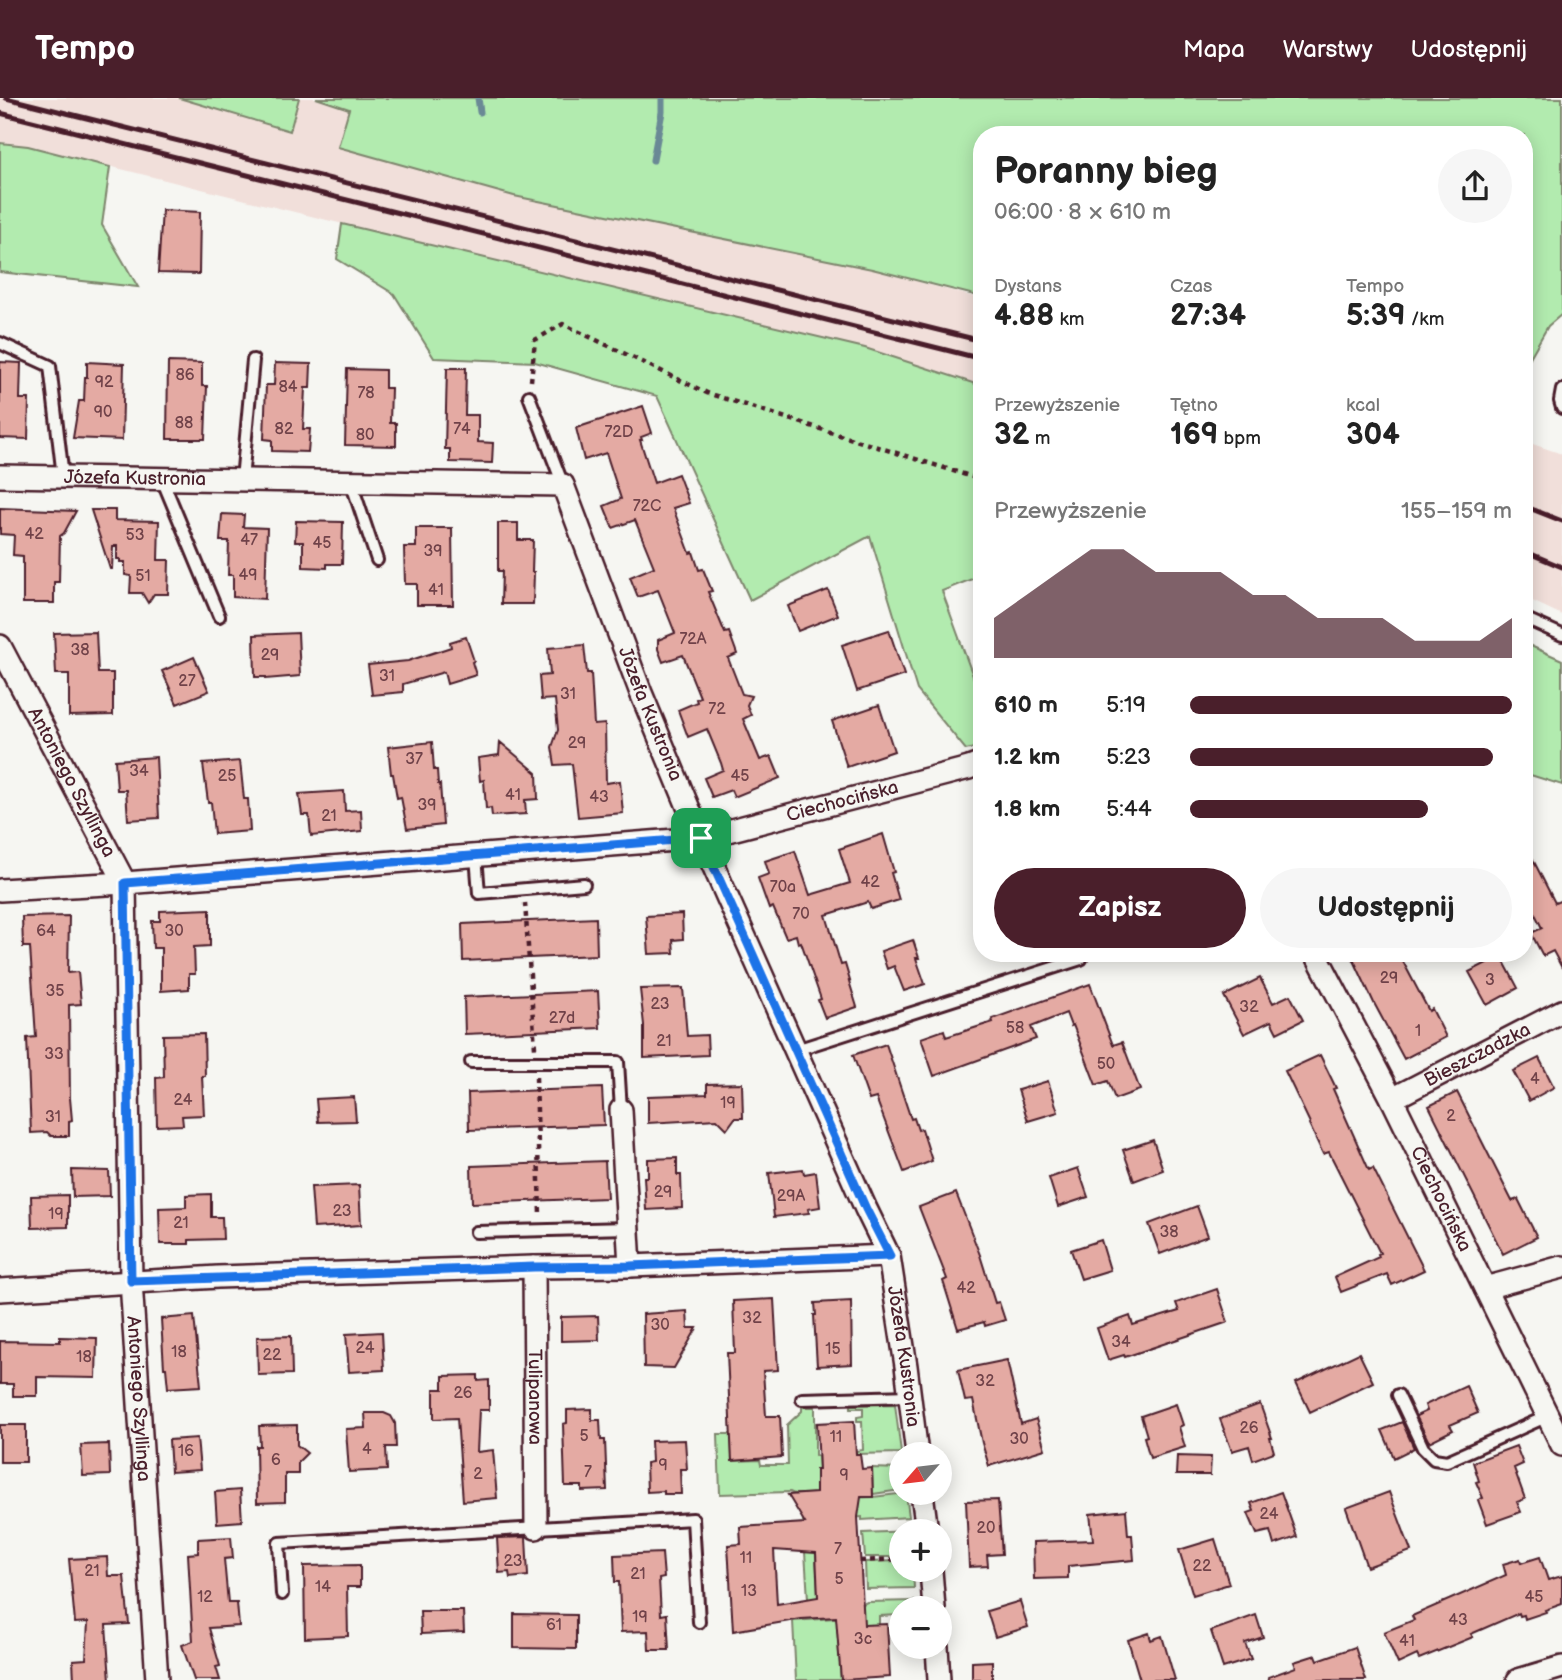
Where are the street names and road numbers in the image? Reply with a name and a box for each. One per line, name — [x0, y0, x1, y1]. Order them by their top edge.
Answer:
street label: Józefa Kustronia — [64, 466, 206, 491]
street label: Józefa Kustronia — [613, 644, 688, 784]
street label: Antoniego Szyllinga — [23, 703, 121, 861]
street label: Ciechocińska — [784, 775, 901, 827]
street label: Bieszczadzka — [1420, 1018, 1534, 1092]
street label: Ciechocińska — [1405, 1142, 1477, 1255]
street label: Józefa Kustronia — [882, 1284, 925, 1428]
street label: Antoniego Szyllinga — [122, 1315, 156, 1482]
street label: Tulipanowa — [523, 1349, 547, 1445]

